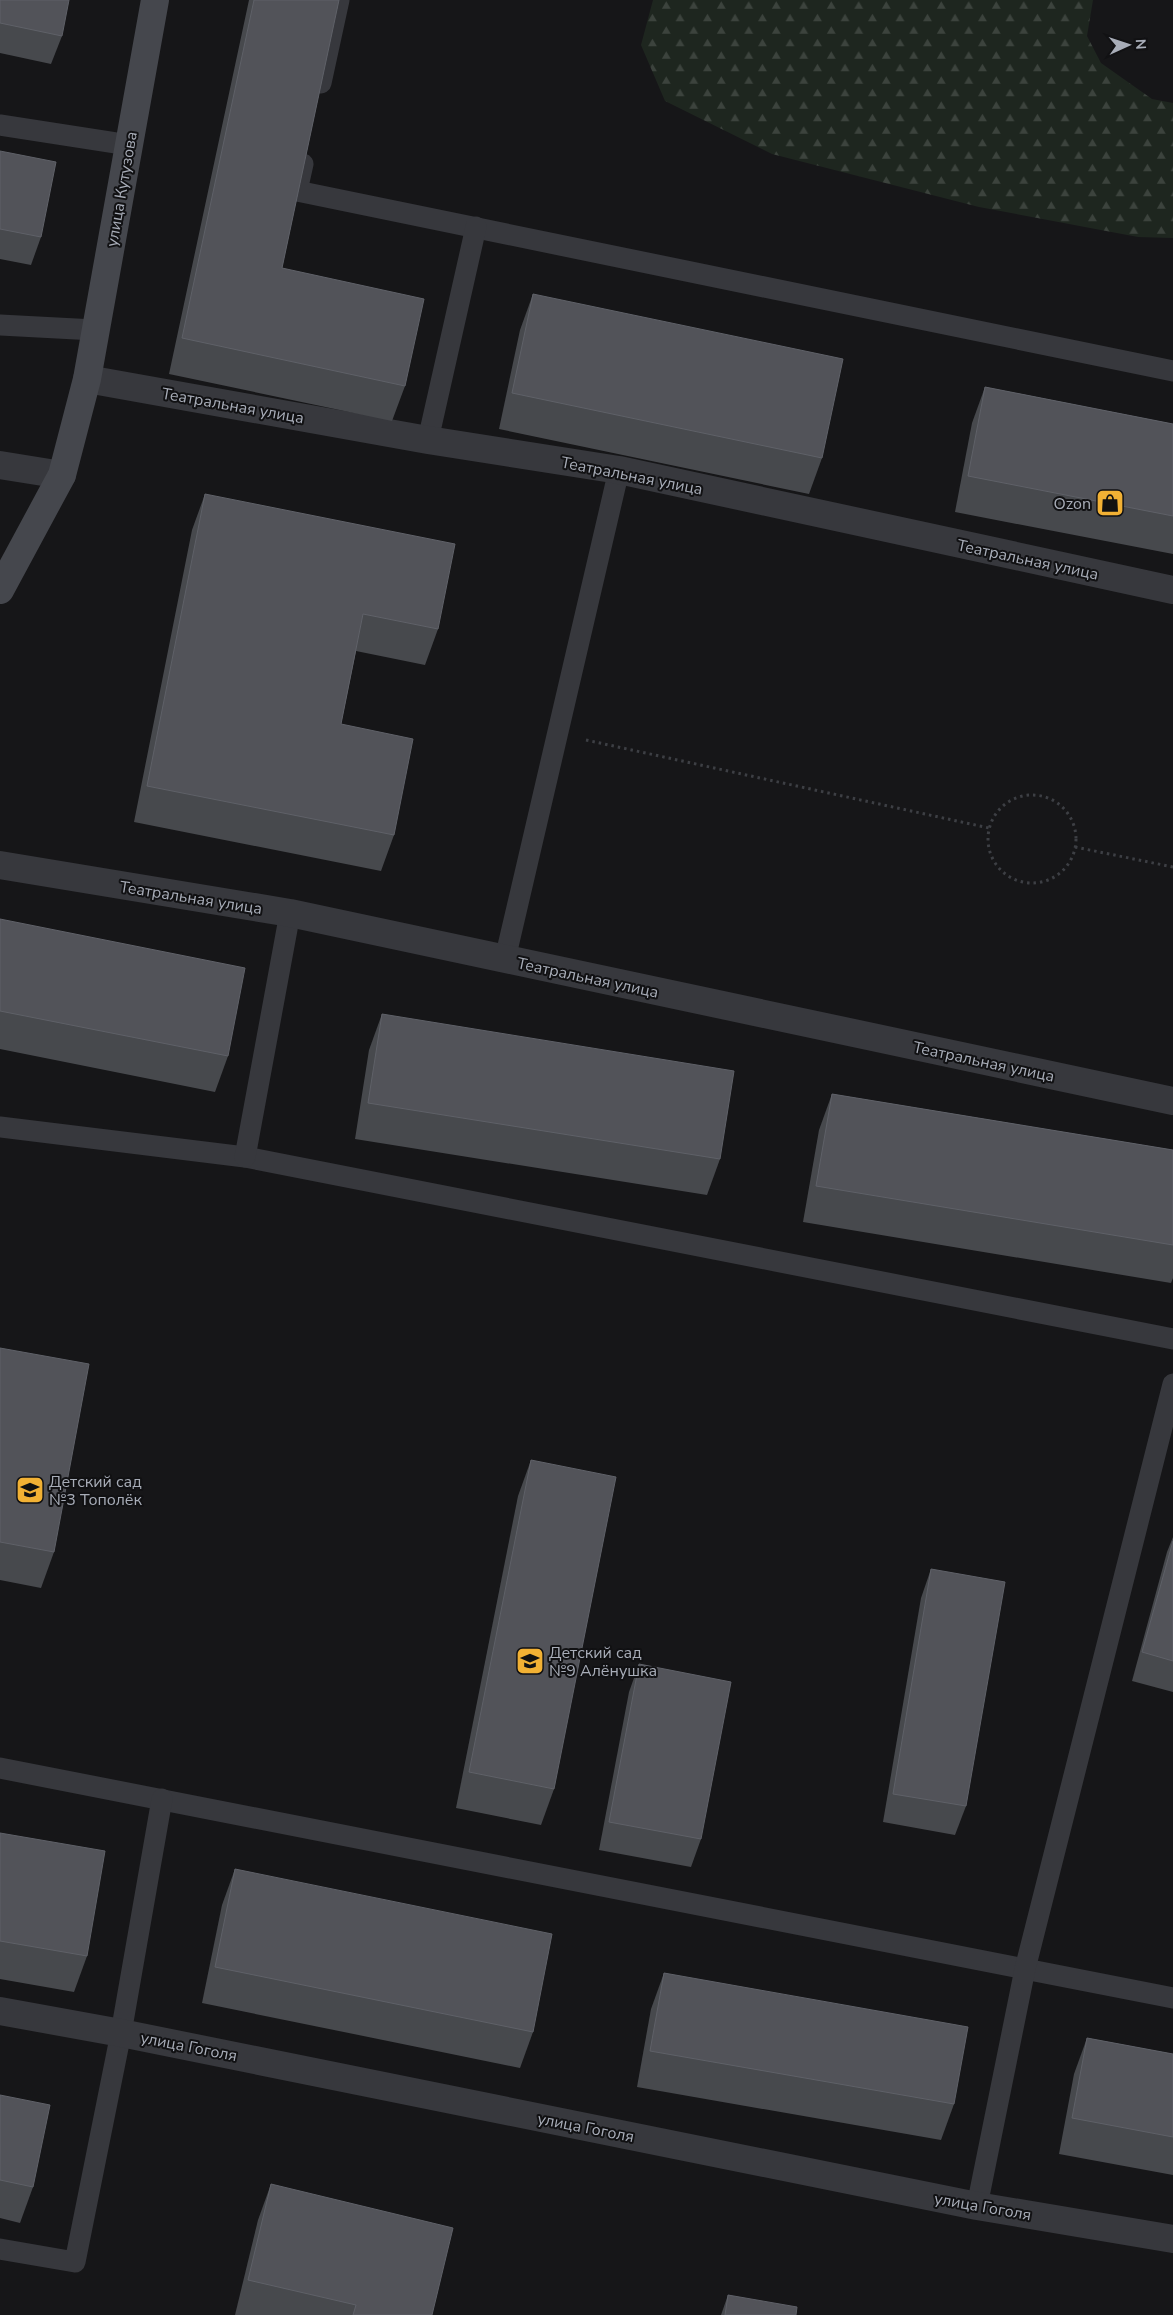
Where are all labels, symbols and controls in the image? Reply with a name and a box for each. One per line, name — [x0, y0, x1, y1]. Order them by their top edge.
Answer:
north arrow — [1103, 20, 1153, 70]
text: N — [1131, 39, 1150, 50]
street label: улица Кутузова — [101, 130, 143, 249]
street label: Театральная улица — [160, 383, 306, 429]
street label: Театральная улица — [559, 451, 705, 501]
shop icon: Ozon — [1095, 488, 1125, 518]
place label: Ozon — [1053, 493, 1091, 515]
street label: Театральная улица — [955, 534, 1101, 586]
street label: Театральная улица — [118, 876, 264, 920]
street label: Театральная улица — [515, 952, 661, 1004]
street label: Театральная улица — [911, 1036, 1057, 1088]
place label: Детский сад №3 Тополёк — [49, 1471, 143, 1511]
school or university icon: Детский сад №3 Тополёк — [15, 1475, 45, 1505]
place label: Детский сад №9 Алёнушка — [549, 1642, 657, 1682]
school or university icon: Детский сад №9 Алёнушка — [515, 1646, 545, 1676]
street label: улица Гоголя — [139, 2027, 239, 2067]
street label: улица Гоголя — [536, 2108, 636, 2148]
street label: улица Гоголя — [933, 2188, 1033, 2226]

